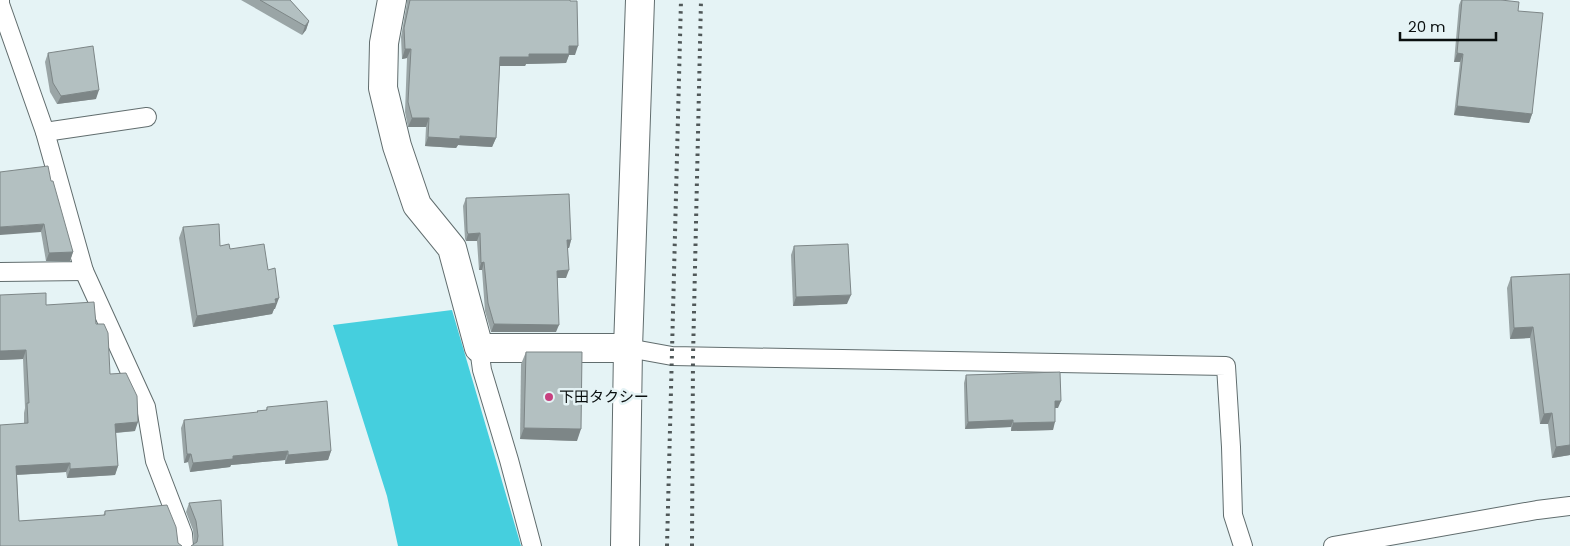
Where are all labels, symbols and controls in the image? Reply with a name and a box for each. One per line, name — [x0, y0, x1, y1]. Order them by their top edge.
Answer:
scale bar — [1400, 10, 1496, 42]
text: 20 m — [1408, 16, 1446, 37]
place label: 下田タクシー — [559, 386, 649, 407]
marker: 下田タクシー — [543, 391, 555, 403]

